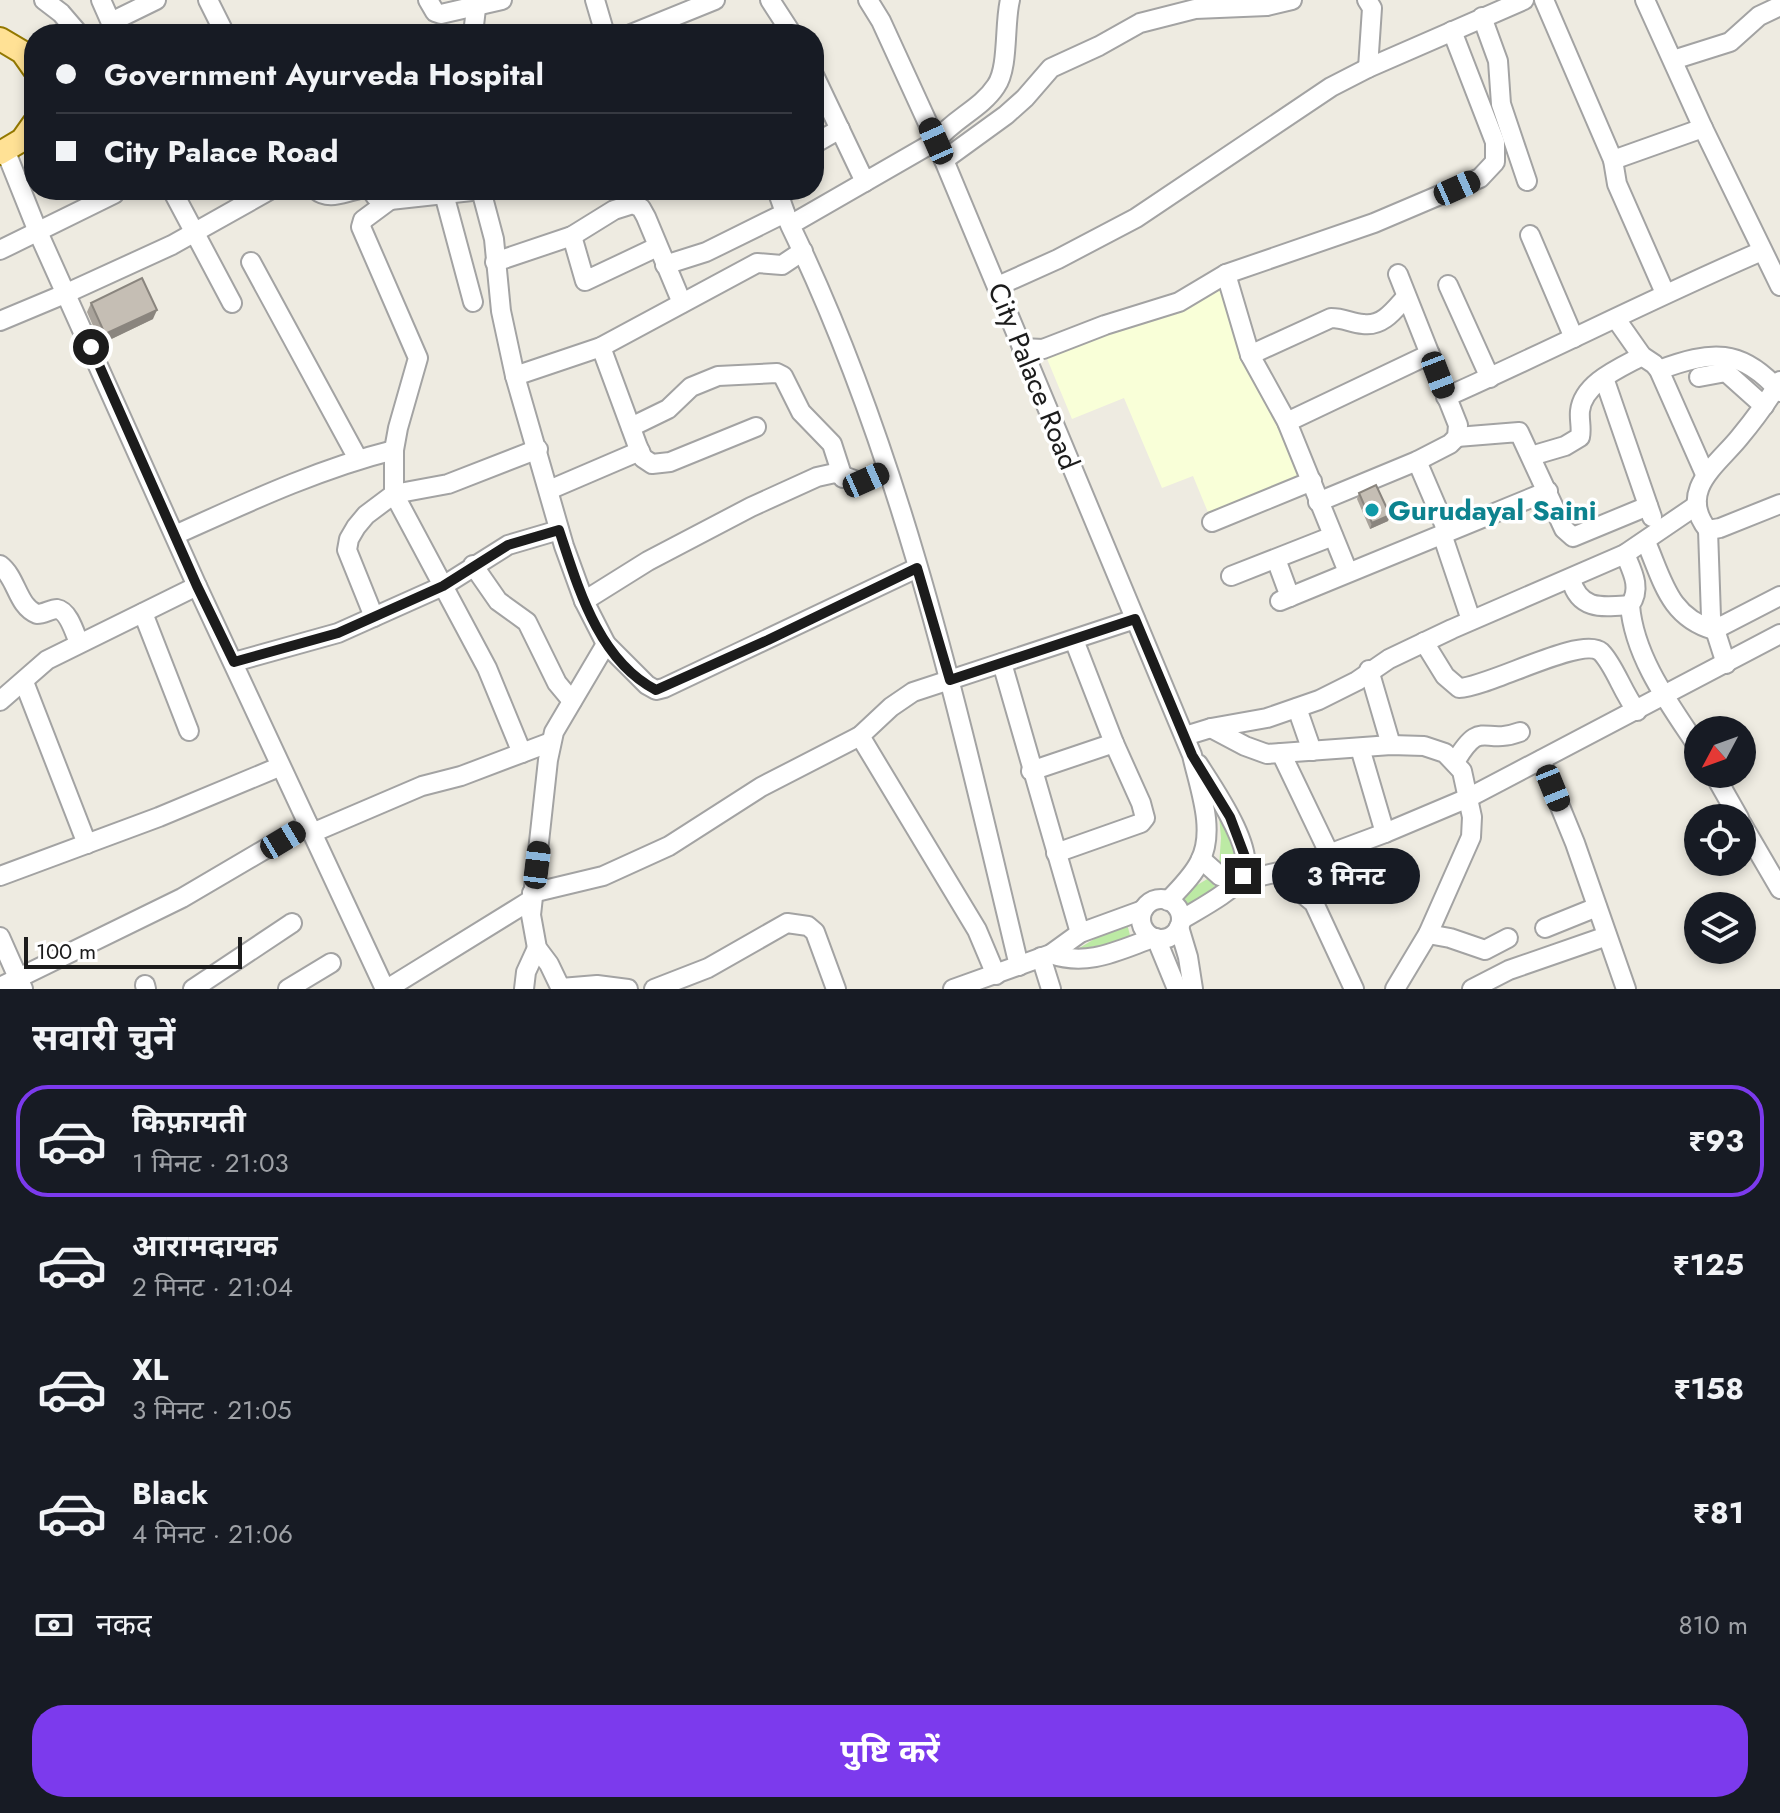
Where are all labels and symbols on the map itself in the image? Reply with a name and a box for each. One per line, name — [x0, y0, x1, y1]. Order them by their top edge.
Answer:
car — [915, 114, 957, 168]
car — [1430, 167, 1484, 209]
street label: City Palace Road — [977, 277, 1090, 476]
route start — [73, 329, 109, 365]
car — [1418, 348, 1458, 402]
car — [839, 459, 893, 501]
place label: Gurudayal Saini — [1388, 490, 1597, 531]
marker: Gurudayal Saini — [1363, 501, 1381, 519]
north arrow — [1684, 716, 1756, 788]
car — [1533, 761, 1573, 815]
car — [256, 817, 310, 863]
car — [522, 840, 552, 890]
callout: 3 मिनट — [1271, 848, 1419, 904]
route end — [1225, 858, 1261, 894]
scale bar — [24, 933, 242, 969]

